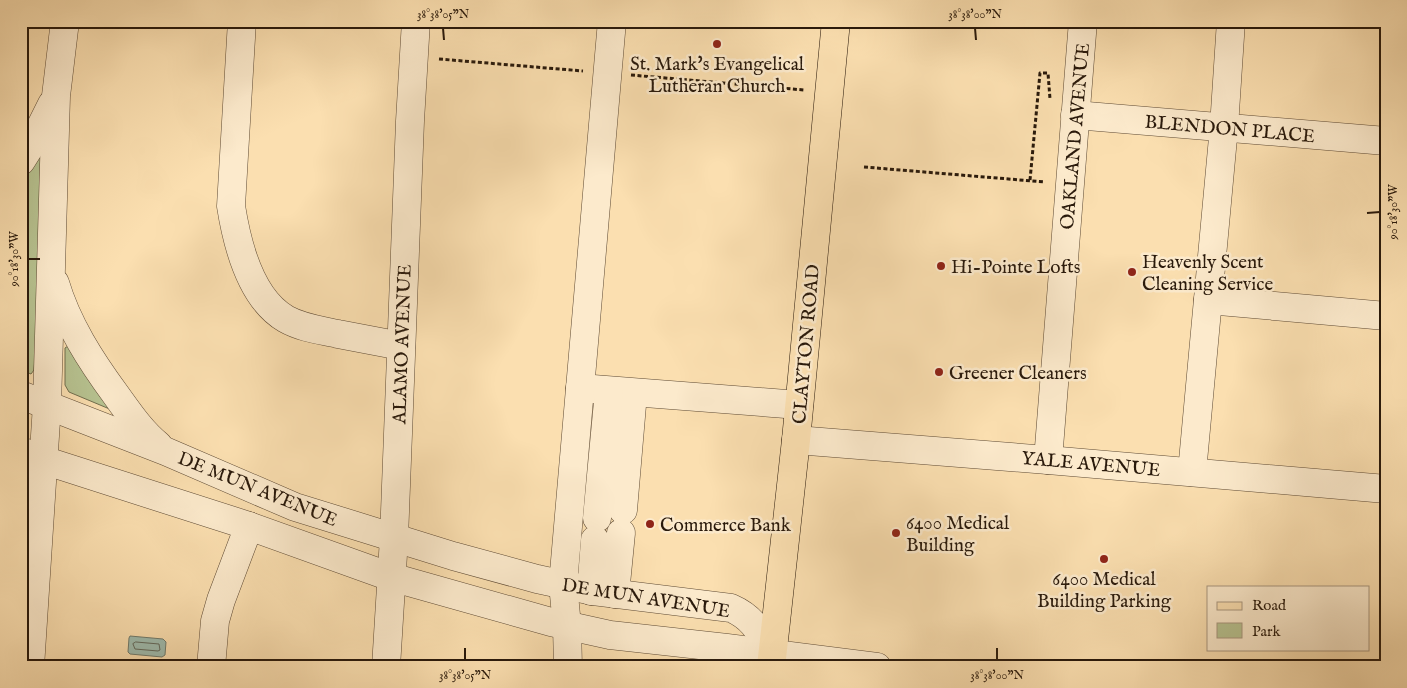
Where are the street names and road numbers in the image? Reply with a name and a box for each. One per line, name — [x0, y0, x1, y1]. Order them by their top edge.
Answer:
street label: OAKLAND AVENUE — [1056, 42, 1096, 231]
street label: BLENDON PLACE — [1144, 111, 1316, 149]
street label: CLAYTON ROAD — [788, 263, 826, 425]
street label: ALAMO AVENUE — [388, 264, 418, 425]
street label: DE MUN AVENUE — [174, 447, 341, 533]
street label: YALE AVENUE — [1020, 447, 1161, 483]
street label: DE MUN AVENUE — [560, 574, 732, 624]

